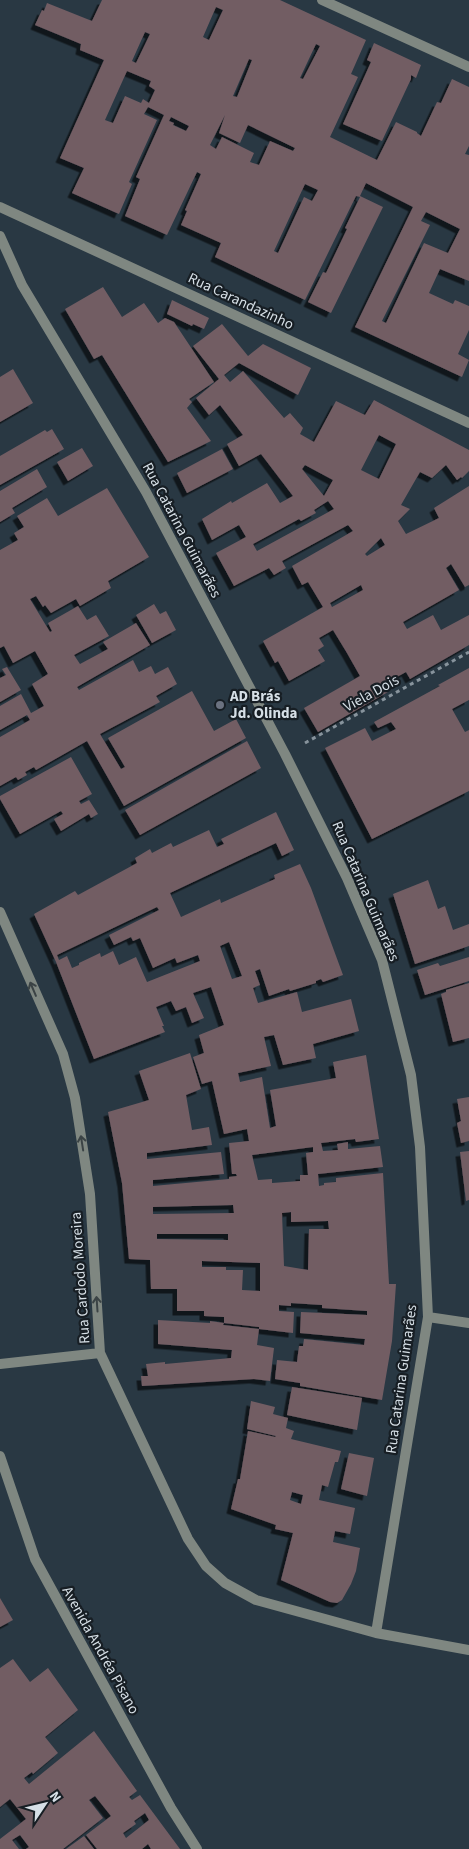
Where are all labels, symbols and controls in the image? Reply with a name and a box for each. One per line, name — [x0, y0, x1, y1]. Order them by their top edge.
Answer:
street label: Rua Carandazinho — [184, 268, 297, 335]
street label: Rua Catarina Guimarães — [137, 459, 226, 602]
street label: Viela Dois — [340, 670, 403, 717]
place label: AD Brás Jd. Olinda — [229, 686, 298, 724]
marker: AD Brás Jd. Olinda — [214, 699, 226, 711]
street label: Rua Catarina Guimarães — [326, 818, 405, 965]
one-way arrow — [28, 982, 38, 997]
one-way arrow — [76, 1135, 86, 1151]
street label: Rua Cardodo Moreira — [65, 1211, 96, 1345]
one-way arrow — [93, 1297, 102, 1313]
street label: Rua Catarina Guimarães — [381, 1303, 422, 1455]
street label: Avenida Andréa Pisano — [57, 1583, 144, 1718]
north arrow — [20, 1779, 70, 1829]
text: N — [44, 1788, 66, 1807]

